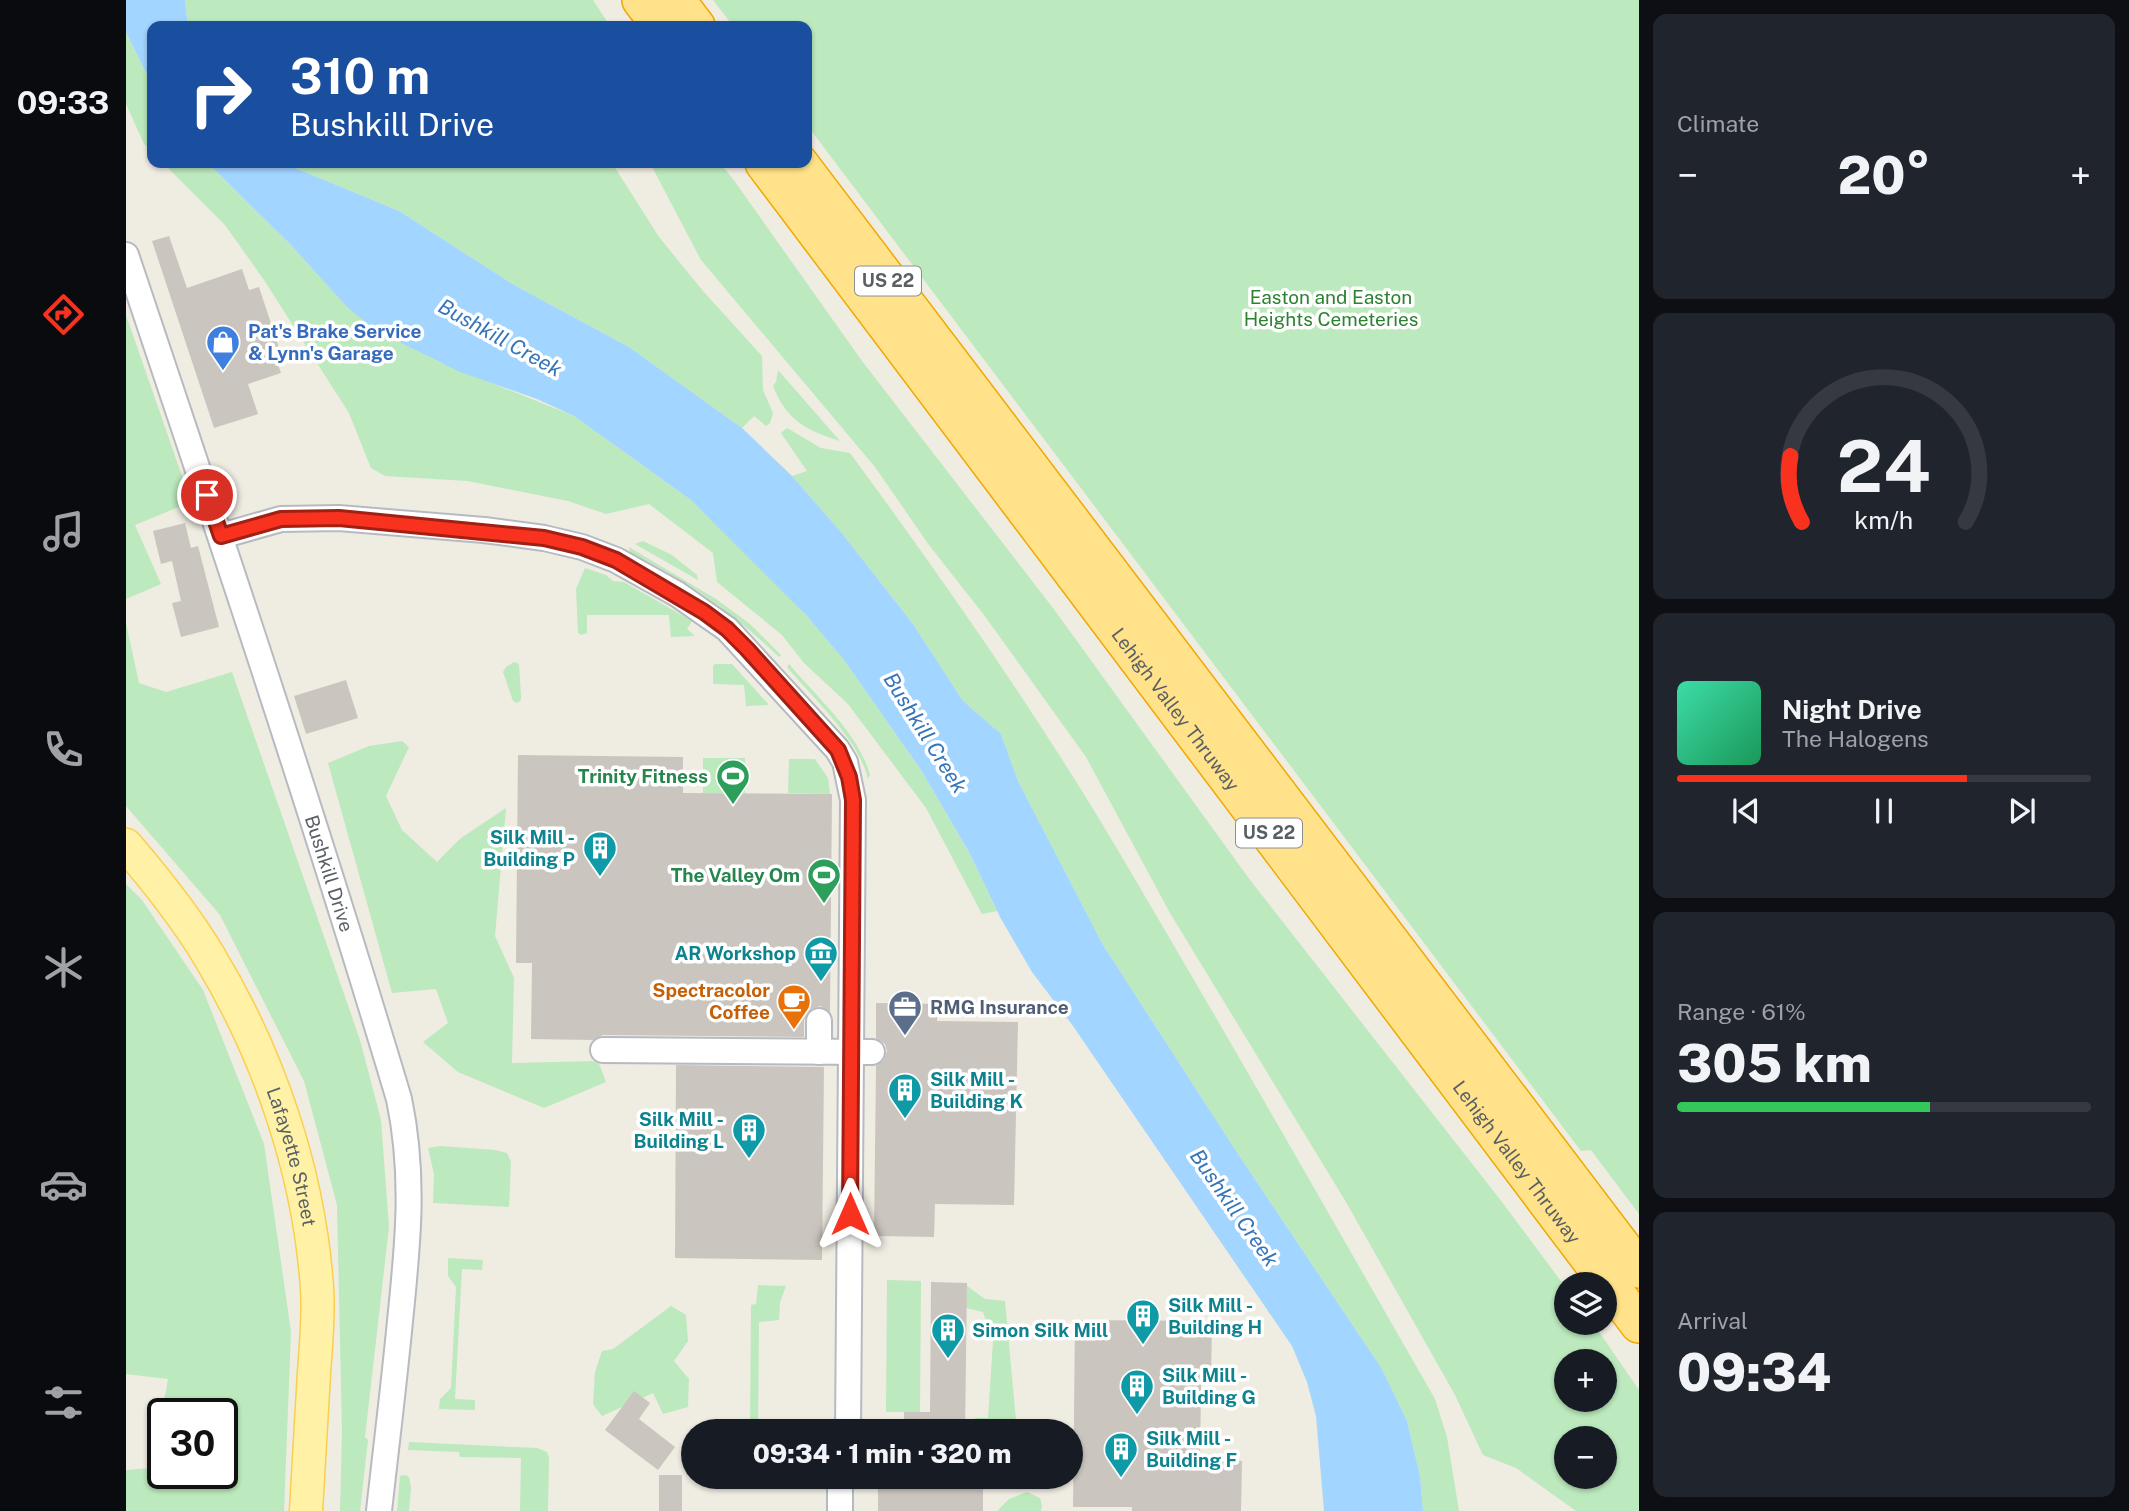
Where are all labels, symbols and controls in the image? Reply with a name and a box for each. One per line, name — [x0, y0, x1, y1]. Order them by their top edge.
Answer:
text: 310 m — [290, 47, 430, 105]
icon: right — [175, 49, 266, 140]
text: 09:33 — [17, 84, 109, 121]
text: Bushkill Drive — [290, 106, 494, 143]
text: Climate — [1677, 110, 1759, 137]
text: 20° — [1837, 145, 1931, 206]
text: − — [1677, 153, 1698, 198]
text: + — [2070, 153, 2091, 198]
road number: US 22 — [855, 267, 921, 296]
park label: Easton and Easton Heights Cemeteries — [1244, 286, 1418, 330]
icon: directions — [39, 290, 88, 339]
water label: Bushkill Creek — [434, 293, 567, 382]
place label: Pat's Brake Service & Lynn's Garage — [248, 320, 422, 364]
shop icon: Pat's Brake Service & Lynn's Garage — [204, 323, 242, 372]
text: 24 — [1837, 424, 1931, 509]
pin — [177, 465, 237, 525]
icon: arrive — [188, 476, 226, 514]
text: km/h — [1855, 505, 1913, 535]
icon: music — [39, 507, 88, 556]
street label: Lehigh Valley Thruway — [1107, 623, 1244, 795]
water label: Bushkill Creek — [878, 668, 973, 798]
text: Night Drive — [1782, 694, 1922, 725]
icon: phone — [39, 725, 88, 774]
text: The Halogens — [1782, 725, 1929, 752]
sports icon: Trinity Fitness — [714, 757, 752, 806]
place label: Trinity Fitness — [578, 765, 708, 787]
icon: previous — [1727, 792, 1765, 830]
icon: pause — [1865, 792, 1903, 830]
icon: next — [2003, 792, 2041, 830]
street label: Bushkill Drive — [301, 812, 358, 934]
road number: US 22 — [1236, 818, 1302, 848]
place label: Silk Mill - Building P — [483, 826, 575, 870]
building icon: Silk Mill - Building P — [581, 829, 619, 878]
sports icon: The Valley Om — [805, 856, 843, 905]
place label: The Valley Om — [671, 864, 800, 886]
museum icon: AR Workshop — [802, 934, 840, 983]
place label: AR Workshop — [674, 942, 796, 964]
icon: climate — [39, 943, 88, 992]
place label: Spectracolor Coffee — [652, 979, 770, 1023]
cafe icon: Spectracolor Coffee — [775, 982, 813, 1031]
office icon: RMG Insurance — [886, 988, 924, 1037]
place label: RMG Insurance — [930, 996, 1069, 1018]
text: Range · 61% — [1677, 998, 1806, 1025]
text: 305 km — [1677, 1033, 1872, 1094]
place label: Silk Mill - Building K — [930, 1068, 1023, 1112]
building icon: Silk Mill - Building K — [886, 1071, 924, 1120]
street label: Lehigh Valley Thruway — [1448, 1076, 1585, 1248]
street label: Lafayette Street — [262, 1084, 321, 1228]
place label: Silk Mill - Building L — [634, 1108, 724, 1152]
building icon: Silk Mill - Building L — [730, 1111, 768, 1160]
water label: Bushkill Creek — [1185, 1144, 1284, 1272]
icon: car — [39, 1160, 88, 1209]
position arrow — [813, 1177, 887, 1251]
map controls — [1554, 1272, 1617, 1489]
button: layers — [1554, 1272, 1617, 1335]
place label: Silk Mill - Building H — [1168, 1294, 1262, 1338]
building icon: Silk Mill - Building H — [1124, 1297, 1162, 1346]
text: Arrival — [1677, 1307, 1748, 1334]
building icon: Simon Silk Mill — [929, 1311, 967, 1360]
place label: Simon Silk Mill — [972, 1319, 1108, 1341]
text: 09:34 — [1677, 1342, 1831, 1403]
button: + — [1554, 1349, 1617, 1412]
place label: Silk Mill - Building G — [1162, 1364, 1256, 1408]
building icon: Silk Mill - Building G — [1118, 1367, 1156, 1416]
icon: filters — [39, 1378, 88, 1427]
speed limit sign: 30 — [147, 1398, 238, 1489]
button: − — [1554, 1426, 1617, 1489]
place label: Silk Mill - Building F — [1146, 1427, 1237, 1471]
building icon: Silk Mill - Building F — [1102, 1430, 1140, 1479]
text: 09:34 · 1 min · 320 m — [753, 1438, 1011, 1469]

